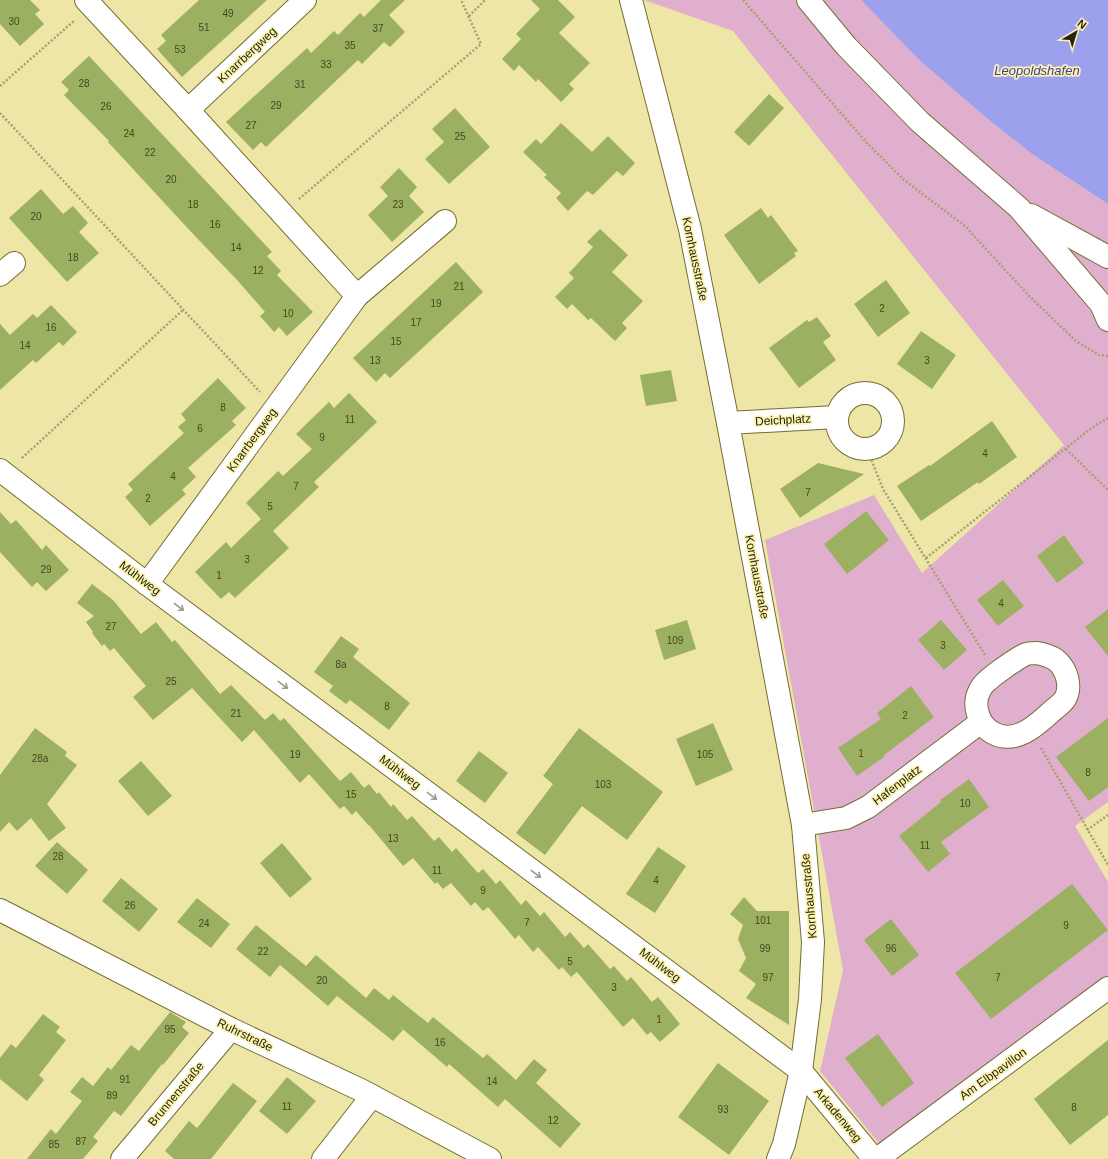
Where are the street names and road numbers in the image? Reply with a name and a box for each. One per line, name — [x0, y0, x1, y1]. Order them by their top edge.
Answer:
street label: Knarrbergweg — [215, 24, 279, 86]
street label: Kornhausstraße — [679, 216, 711, 303]
street label: Knarrbergweg — [224, 405, 280, 475]
street label: Deichplatz — [755, 412, 811, 428]
street label: Kornhausstraße — [742, 534, 772, 621]
street label: Mühlweg — [117, 558, 163, 598]
street label: Mühlweg — [377, 752, 423, 792]
street label: Hafenplatz — [870, 762, 924, 808]
street label: Kornhausstraße — [798, 853, 820, 939]
street label: Mühlweg — [637, 945, 683, 985]
street label: Ruhrstraße — [215, 1016, 275, 1055]
street label: Am Elbpavillon — [957, 1045, 1029, 1103]
street label: Brunnenstraße — [145, 1059, 207, 1129]
street label: Arkadenweg — [811, 1085, 865, 1145]

